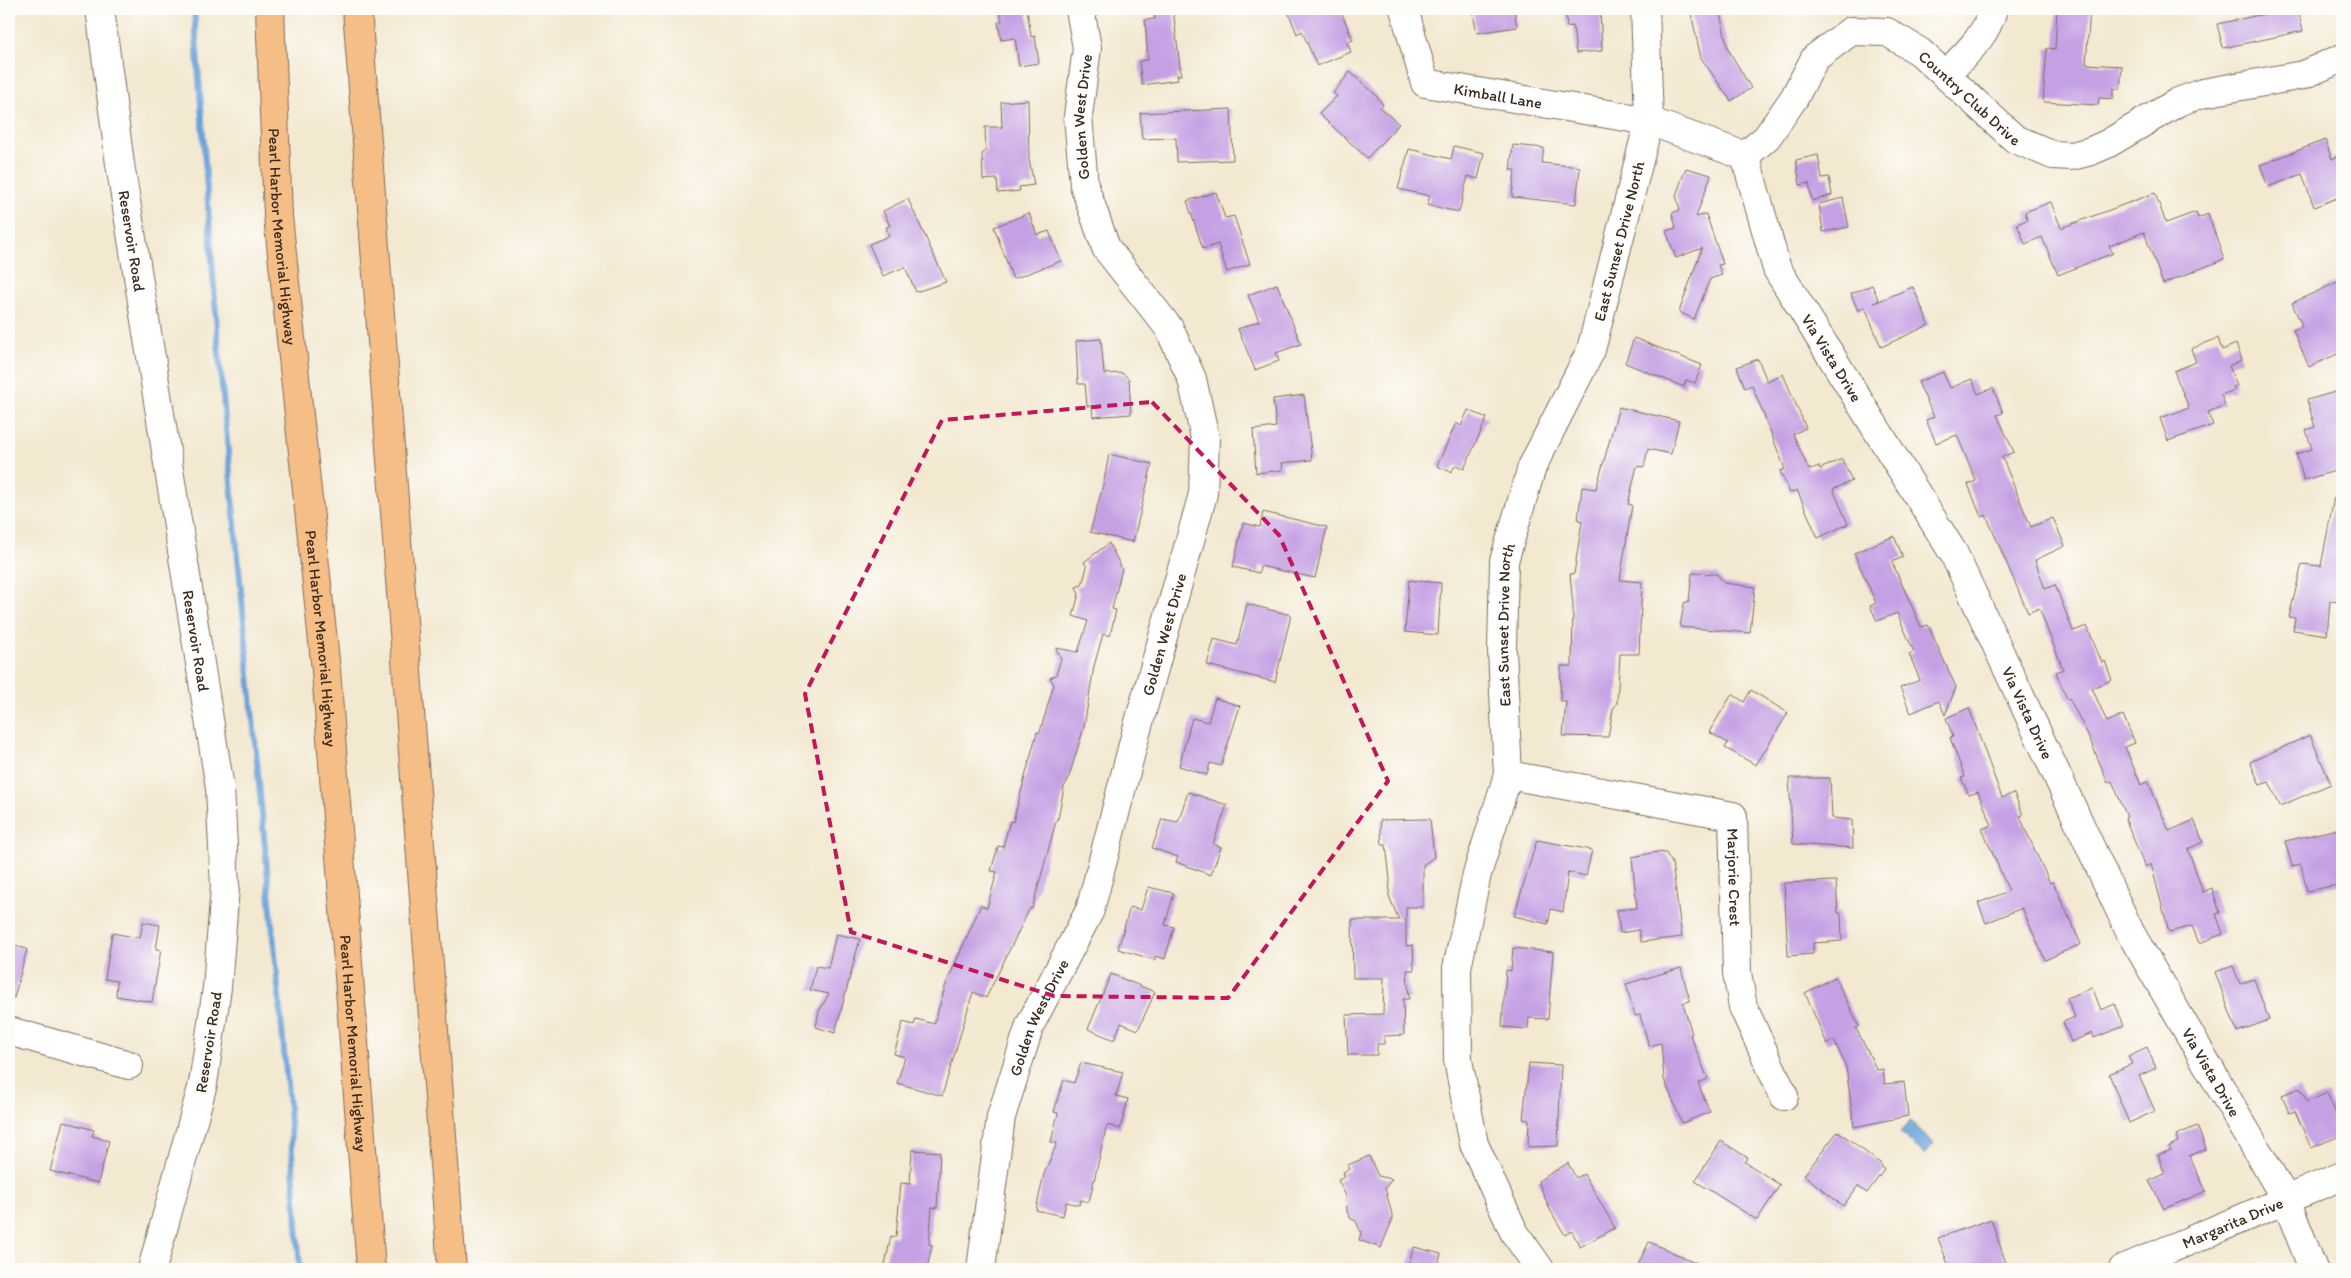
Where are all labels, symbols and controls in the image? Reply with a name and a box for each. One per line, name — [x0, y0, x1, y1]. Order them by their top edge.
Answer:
street label: Country Club Drive — [1915, 47, 2023, 150]
street label: Golden West Drive — [1069, 53, 1096, 181]
street label: Kimball Lane — [1452, 79, 1544, 113]
street label: Pearl Harbor Memorial Highway — [265, 128, 301, 346]
street label: East Sunset Drive North — [1590, 159, 1649, 323]
street label: Reservoir Road — [114, 189, 149, 293]
street label: Via Vista Drive — [1797, 311, 1866, 406]
street label: Pearl Harbor Memorial Highway — [301, 529, 341, 748]
street label: East Sunset Drive North — [1493, 540, 1519, 707]
street label: Golden West Drive — [1138, 571, 1190, 698]
street label: Reservoir Road — [178, 589, 213, 693]
street label: Via Vista Drive — [1998, 664, 2057, 762]
street label: Marjorie Crest — [1723, 828, 1745, 927]
street label: Pearl Harbor Memorial Highway — [336, 934, 371, 1153]
street label: Golden West Drive — [1005, 956, 1073, 1079]
street label: Reservoir Road — [191, 990, 226, 1094]
street label: Via Vista Drive — [2178, 1024, 2245, 1120]
street label: Margarita Drive — [2179, 1193, 2286, 1253]

